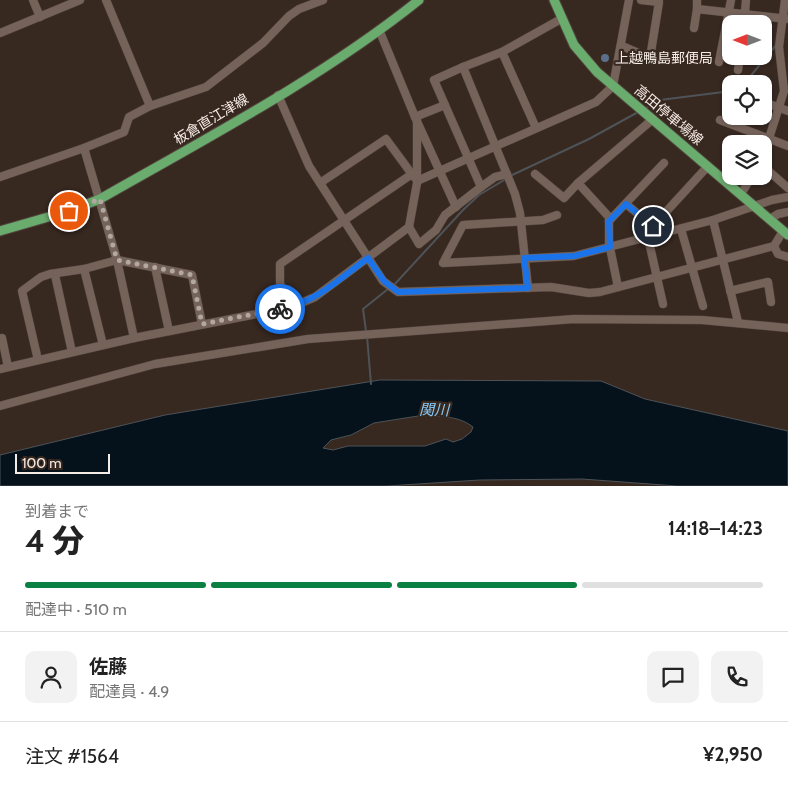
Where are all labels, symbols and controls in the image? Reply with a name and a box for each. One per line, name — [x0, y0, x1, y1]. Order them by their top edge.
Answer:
north arrow — [722, 15, 772, 65]
map controls — [722, 15, 772, 185]
place label: 上越鴨島郵便局 — [615, 49, 713, 67]
marker: 上越鴨島郵便局 — [599, 52, 611, 64]
button: locate — [722, 75, 772, 125]
street label: 高田停車場線 — [631, 81, 707, 149]
street label: 板倉直江津線 — [170, 90, 252, 148]
button: layers — [722, 135, 772, 185]
pin — [48, 190, 90, 232]
icon: bag — [55, 197, 83, 225]
pin — [632, 205, 674, 247]
icon: home — [639, 212, 667, 240]
courier — [255, 284, 305, 334]
icon: bike — [266, 295, 294, 323]
water label: 関川 — [419, 401, 451, 419]
scale bar — [15, 451, 110, 474]
text: 100 m — [22, 454, 62, 472]
text: 到着まで — [25, 502, 89, 521]
text: 14:18–14:23 — [668, 517, 763, 540]
text: 4 分 — [25, 521, 84, 560]
text: 配達中 · 510 m — [25, 600, 127, 619]
button: person — [25, 651, 77, 703]
button: chat — [647, 651, 699, 703]
button: phone — [711, 651, 763, 703]
text: 佐藤 — [89, 655, 127, 678]
text: 配達員 · 4.9 — [89, 682, 169, 701]
text: ¥2,950 — [703, 743, 763, 766]
text: 注文 #1564 — [25, 745, 119, 768]

